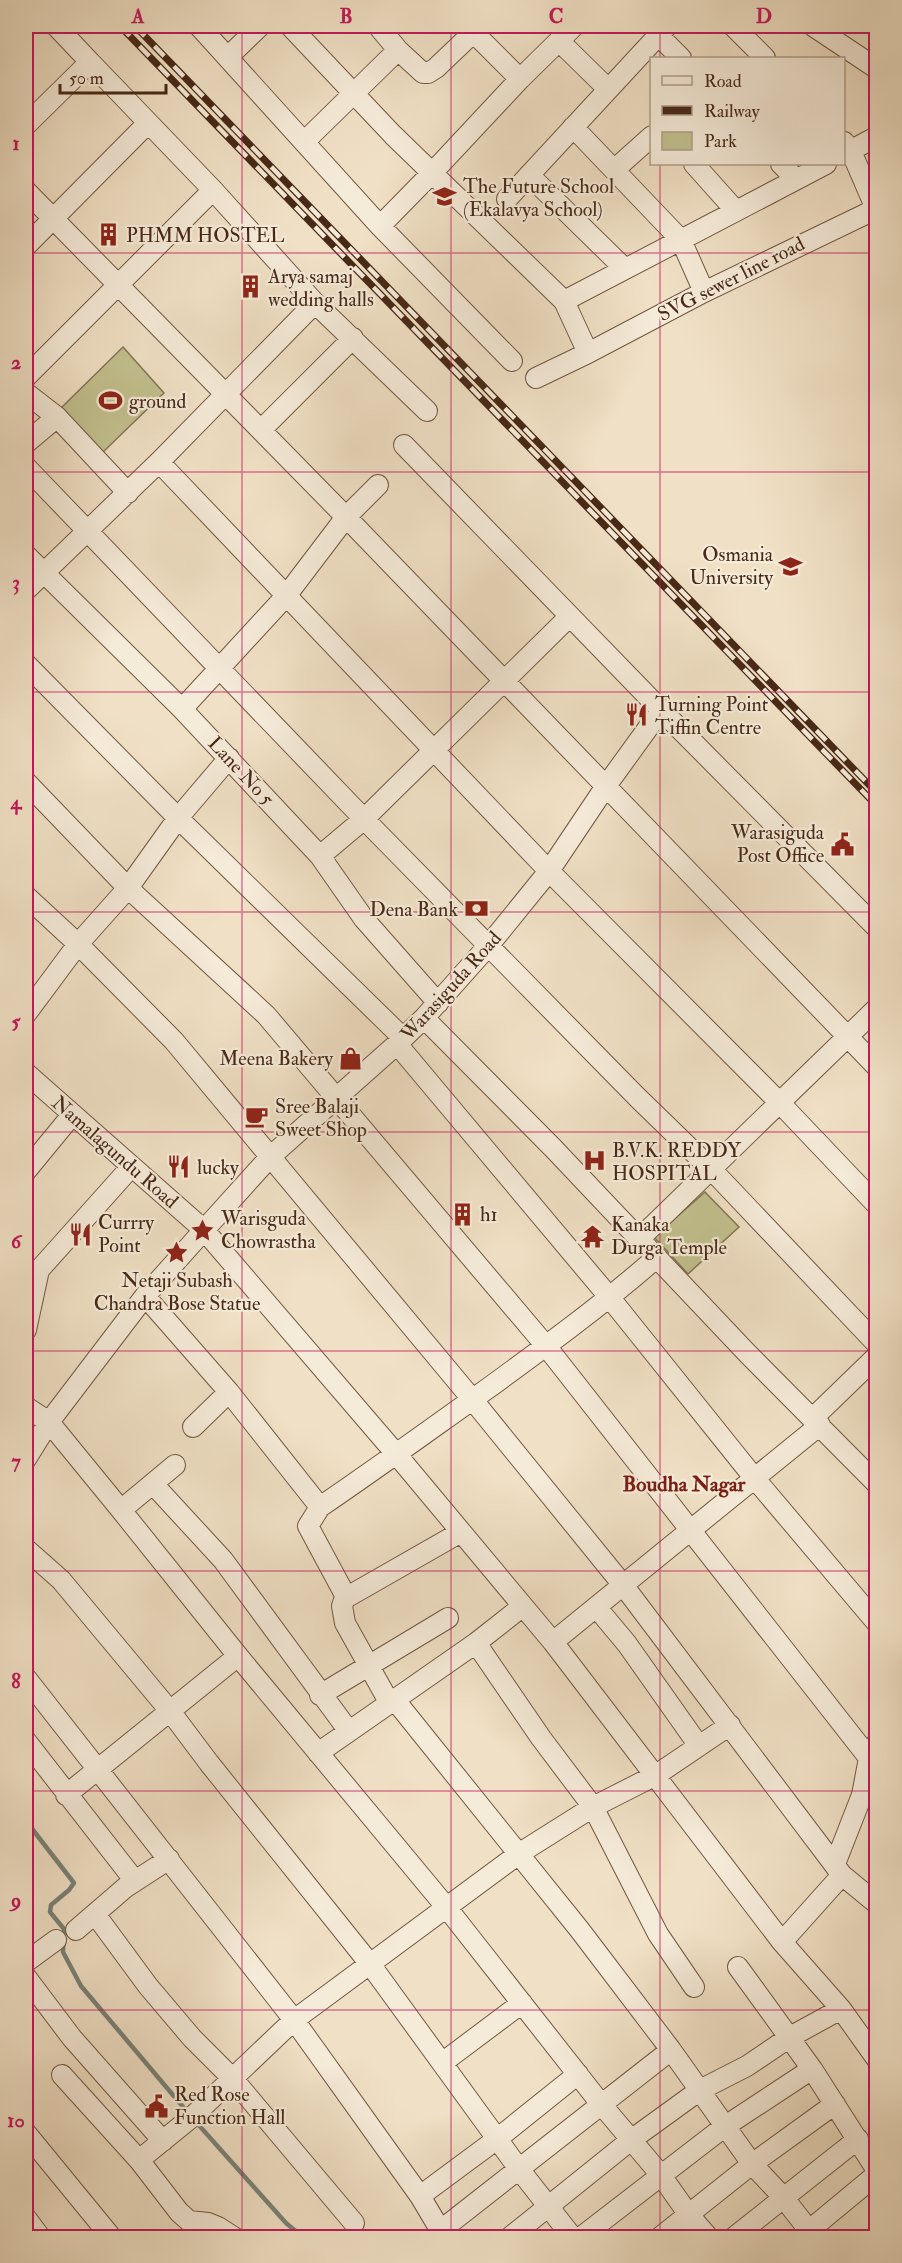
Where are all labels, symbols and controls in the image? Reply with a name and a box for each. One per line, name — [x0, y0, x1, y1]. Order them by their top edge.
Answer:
text: A — [131, 4, 145, 29]
text: B — [339, 4, 353, 29]
text: C — [549, 4, 563, 29]
text: D — [756, 4, 772, 29]
scale bar — [60, 57, 166, 95]
legend — [650, 57, 845, 165]
text: 50 m — [69, 67, 104, 90]
text: Road — [704, 70, 742, 93]
text: Railway — [704, 100, 761, 123]
text: Park — [704, 130, 737, 153]
text: 1 — [12, 131, 20, 156]
place label: The Future School (Ekalavya School) — [463, 174, 614, 222]
school or university icon: The Future School (Ekalavya School) — [432, 184, 458, 210]
building icon: PHMM HOSTEL — [95, 222, 121, 248]
place label: PHMM HOSTEL — [126, 223, 285, 248]
street label: SVG sewer line road — [653, 231, 809, 327]
place label: Arya samaj wedding halls — [267, 264, 374, 312]
building icon: Arya samaj wedding halls — [237, 274, 263, 300]
text: 2 — [11, 350, 21, 375]
sports icon: ground — [98, 388, 124, 414]
place label: ground — [129, 389, 186, 414]
place label: Osmania University — [690, 542, 774, 590]
school or university icon: Osmania University — [778, 553, 804, 579]
text: 3 — [12, 570, 20, 595]
place label: Turning Point Tiffin Centre — [655, 692, 769, 740]
restaurant icon: Turning Point Tiffin Centre — [624, 702, 650, 728]
street label: Lane No 5 — [203, 731, 279, 811]
text: 4 — [10, 790, 23, 815]
place label: Warasiguda Post Office — [730, 820, 825, 868]
public building icon: Warasiguda Post Office — [829, 831, 855, 857]
bank icon: Dena Bank — [463, 896, 489, 922]
place label: Dena Bank — [369, 897, 458, 922]
street label: Warasiguda Road — [394, 926, 507, 1047]
text: 5 — [12, 1009, 22, 1034]
shop icon: Meena Bakery — [338, 1045, 364, 1071]
place label: Meena Bakery — [219, 1046, 334, 1071]
street label: Namalagundu Road — [47, 1090, 184, 1214]
place label: Sree Balaji Sweet Shop — [275, 1094, 367, 1143]
cafe icon: Sree Balaji Sweet Shop — [244, 1104, 270, 1130]
place label: B.V.K. REDDY HOSPITAL — [612, 1138, 742, 1186]
hospital icon: B.V.K. REDDY HOSPITAL — [581, 1148, 607, 1174]
restaurant icon: lucky — [166, 1154, 192, 1180]
place label: lucky — [197, 1155, 240, 1180]
building icon: h1 — [449, 1201, 475, 1227]
place label: h1 — [480, 1202, 498, 1227]
place label: Warisguda Chowrastha — [220, 1206, 316, 1254]
place label: Currry Point — [98, 1210, 155, 1258]
place label: Kanaka Durga Temple — [611, 1212, 727, 1261]
place icon: Warisguda Chowrastha — [190, 1217, 216, 1243]
restaurant icon: Currry Point — [67, 1221, 93, 1247]
temple icon: Kanaka Durga Temple — [580, 1223, 606, 1249]
text: 6 — [11, 1229, 23, 1254]
place icon: Netaji Subash Chandra Bose Statue — [164, 1239, 190, 1265]
place label: Netaji Subash Chandra Bose Statue — [94, 1268, 260, 1316]
text: 7 — [11, 1449, 21, 1474]
district label: Boudha Nagar — [623, 1471, 747, 1498]
text: 8 — [11, 1669, 21, 1694]
text: 9 — [9, 1888, 21, 1913]
place label: Red Rose Function Hall — [174, 2082, 285, 2130]
public building icon: Red Rose Function Hall — [143, 2093, 169, 2119]
text: 10 — [7, 2108, 25, 2133]

